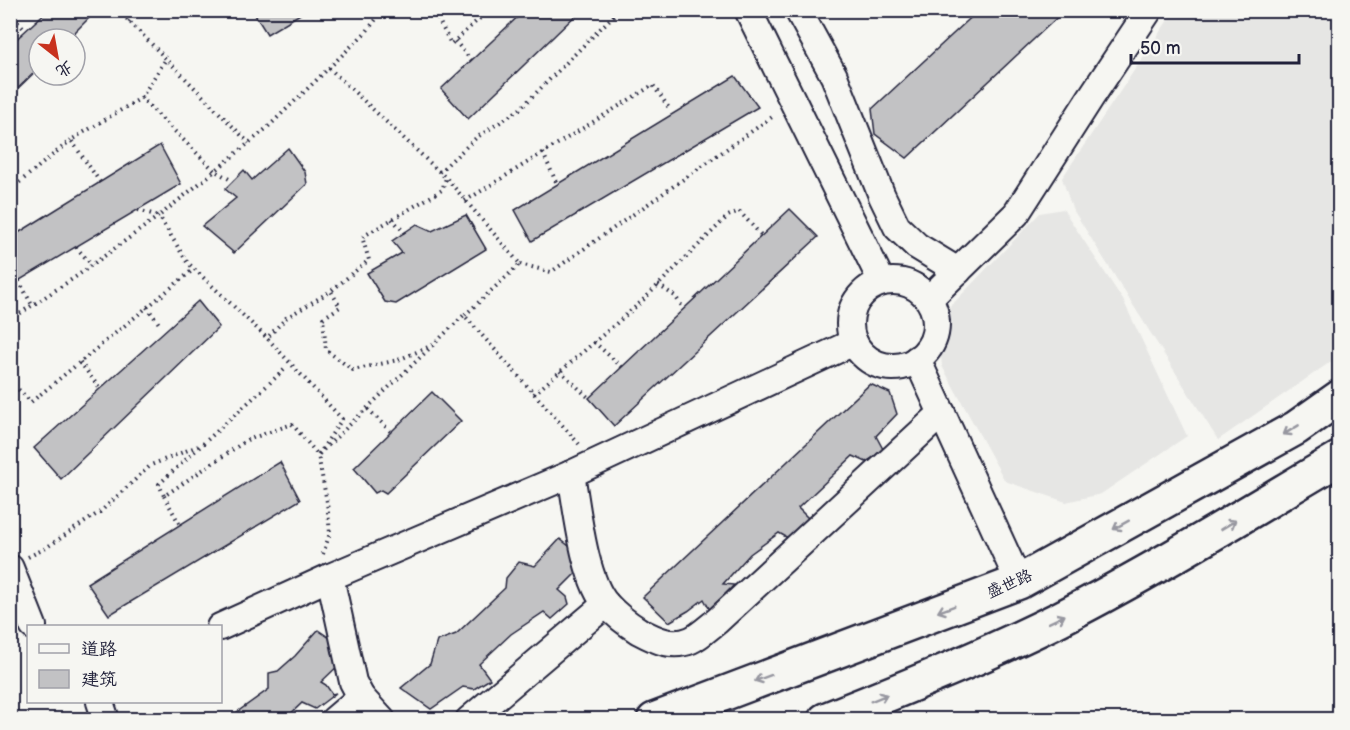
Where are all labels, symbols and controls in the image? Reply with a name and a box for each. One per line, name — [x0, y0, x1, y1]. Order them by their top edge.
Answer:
north arrow — [27, 27, 87, 87]
scale bar — [1131, 27, 1299, 65]
text: 50 m — [1140, 38, 1181, 59]
text: 北 — [52, 56, 76, 81]
one-way arrow — [1283, 424, 1300, 436]
one-way arrow — [1219, 518, 1236, 530]
one-way arrow — [1113, 519, 1130, 531]
street label: 盛世路 — [984, 566, 1035, 603]
one-way arrow — [937, 604, 956, 615]
one-way arrow — [1048, 613, 1066, 625]
legend — [27, 625, 222, 703]
text: 道路 — [81, 639, 117, 660]
text: 建筑 — [81, 669, 117, 690]
one-way arrow — [755, 673, 773, 684]
one-way arrow — [869, 692, 888, 703]

